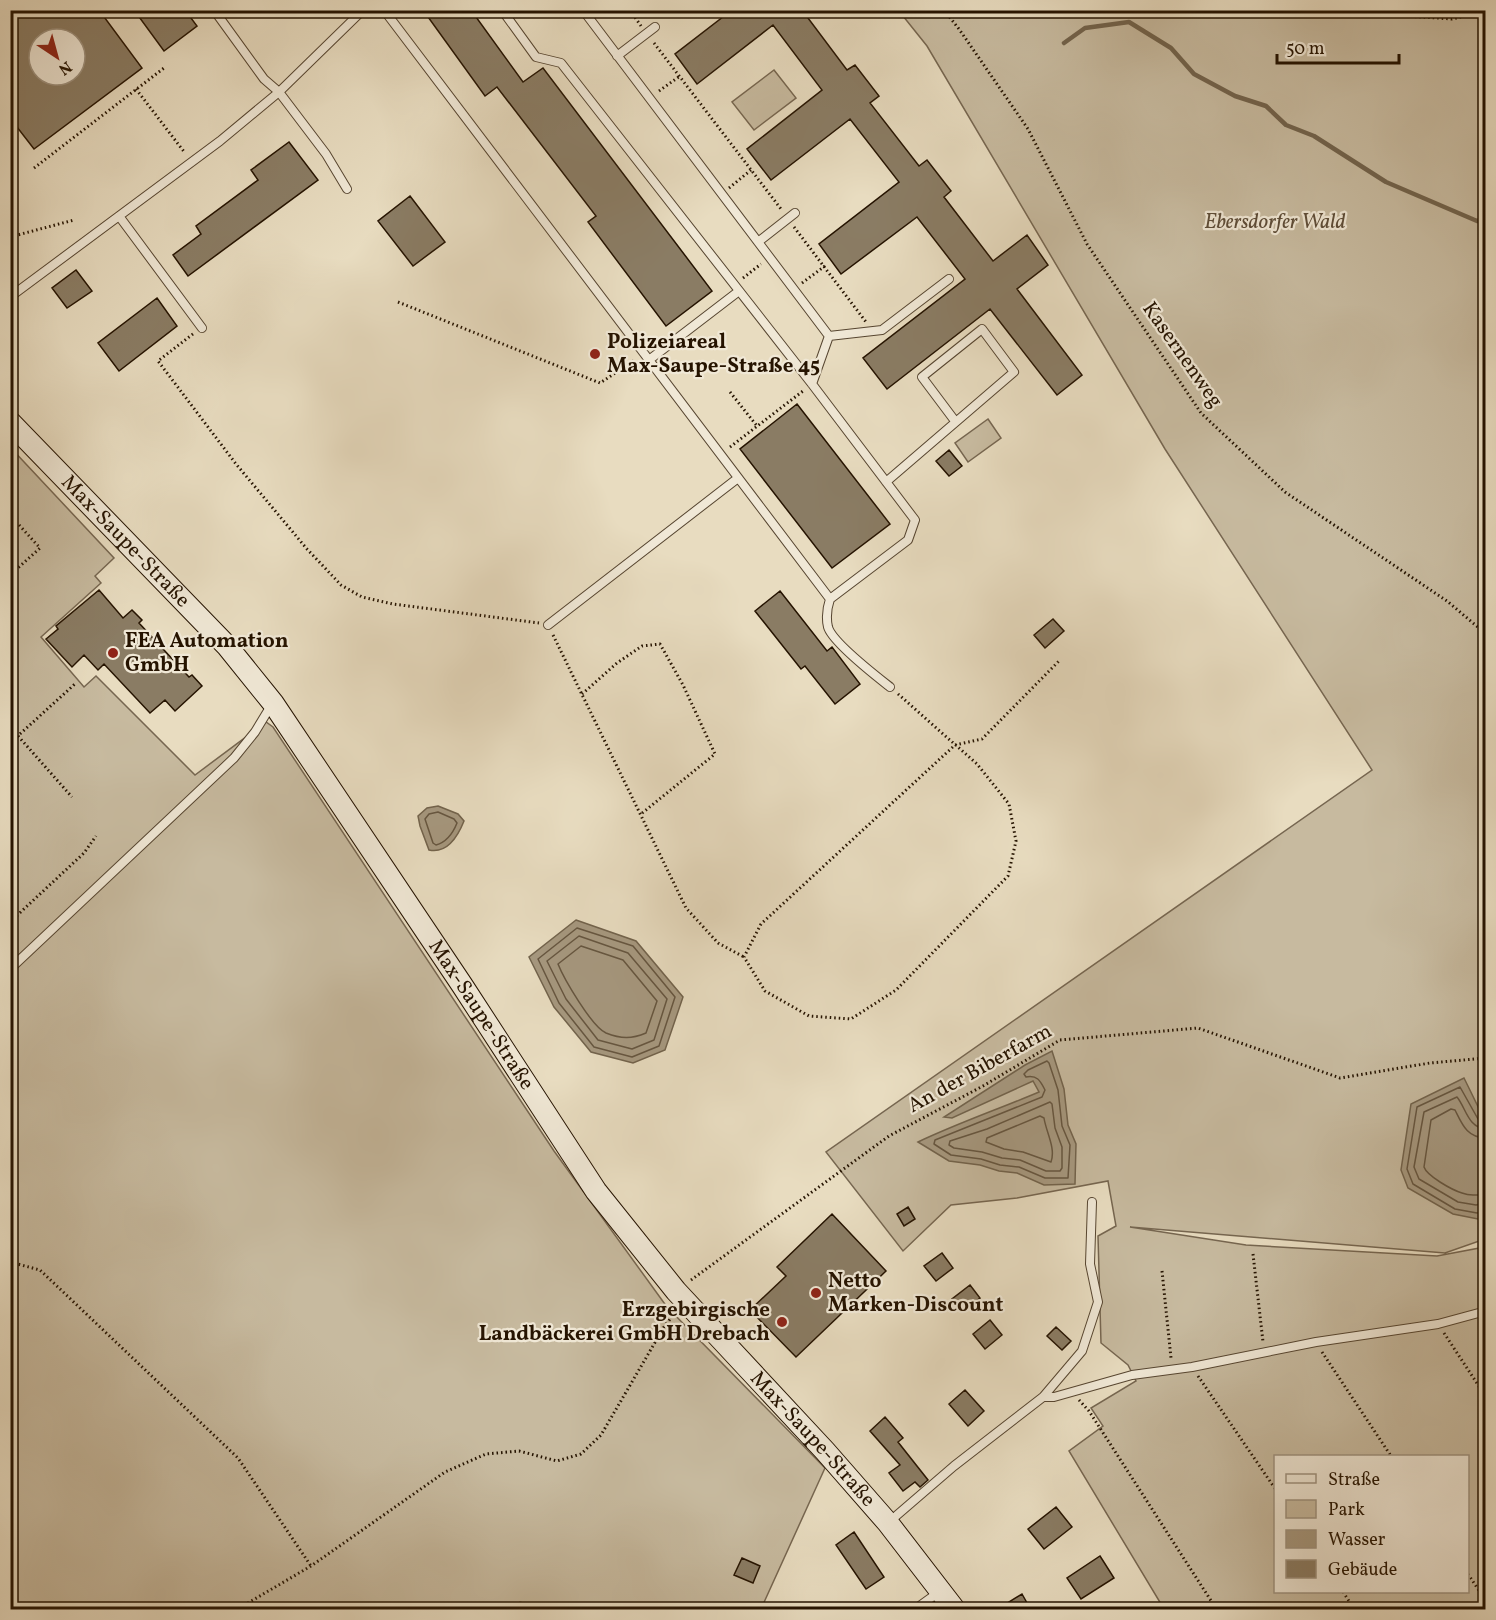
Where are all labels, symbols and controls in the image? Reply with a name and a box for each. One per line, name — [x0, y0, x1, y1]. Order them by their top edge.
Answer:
north arrow — [27, 27, 87, 87]
scale bar — [1277, 27, 1398, 65]
text: 50 m — [1286, 37, 1325, 62]
text: N — [53, 55, 76, 80]
park label: Ebersdorfer Wald — [1204, 208, 1346, 237]
street label: Kasernenweg — [1135, 296, 1229, 414]
place label: Polizeiareal Max-Saupe-Straße 45 — [607, 328, 820, 381]
marker: Polizeiareal Max-Saupe-Straße 45 — [588, 347, 602, 361]
street label: Max-Saupe-Straße — [54, 468, 197, 614]
place label: FEA Automation GmbH — [125, 627, 289, 680]
marker: FEA Automation GmbH — [106, 646, 120, 660]
street label: Max-Saupe-Straße — [421, 934, 541, 1096]
street label: An der Biberfarm — [903, 1017, 1057, 1121]
place label: Netto Marken-Discount — [828, 1267, 1003, 1320]
marker: Netto Marken-Discount — [809, 1286, 823, 1300]
place label: Erzgebirgische Landbäckerei GmbH Drebach — [479, 1296, 770, 1349]
marker: Erzgebirgische Landbäckerei GmbH Drebach — [775, 1315, 789, 1329]
street label: Max-Saupe-Straße — [743, 1365, 882, 1513]
legend — [1274, 1455, 1469, 1593]
text: Straße — [1328, 1468, 1380, 1493]
text: Park — [1328, 1498, 1365, 1523]
text: Wasser — [1328, 1528, 1386, 1553]
text: Gebäude — [1328, 1558, 1397, 1583]

